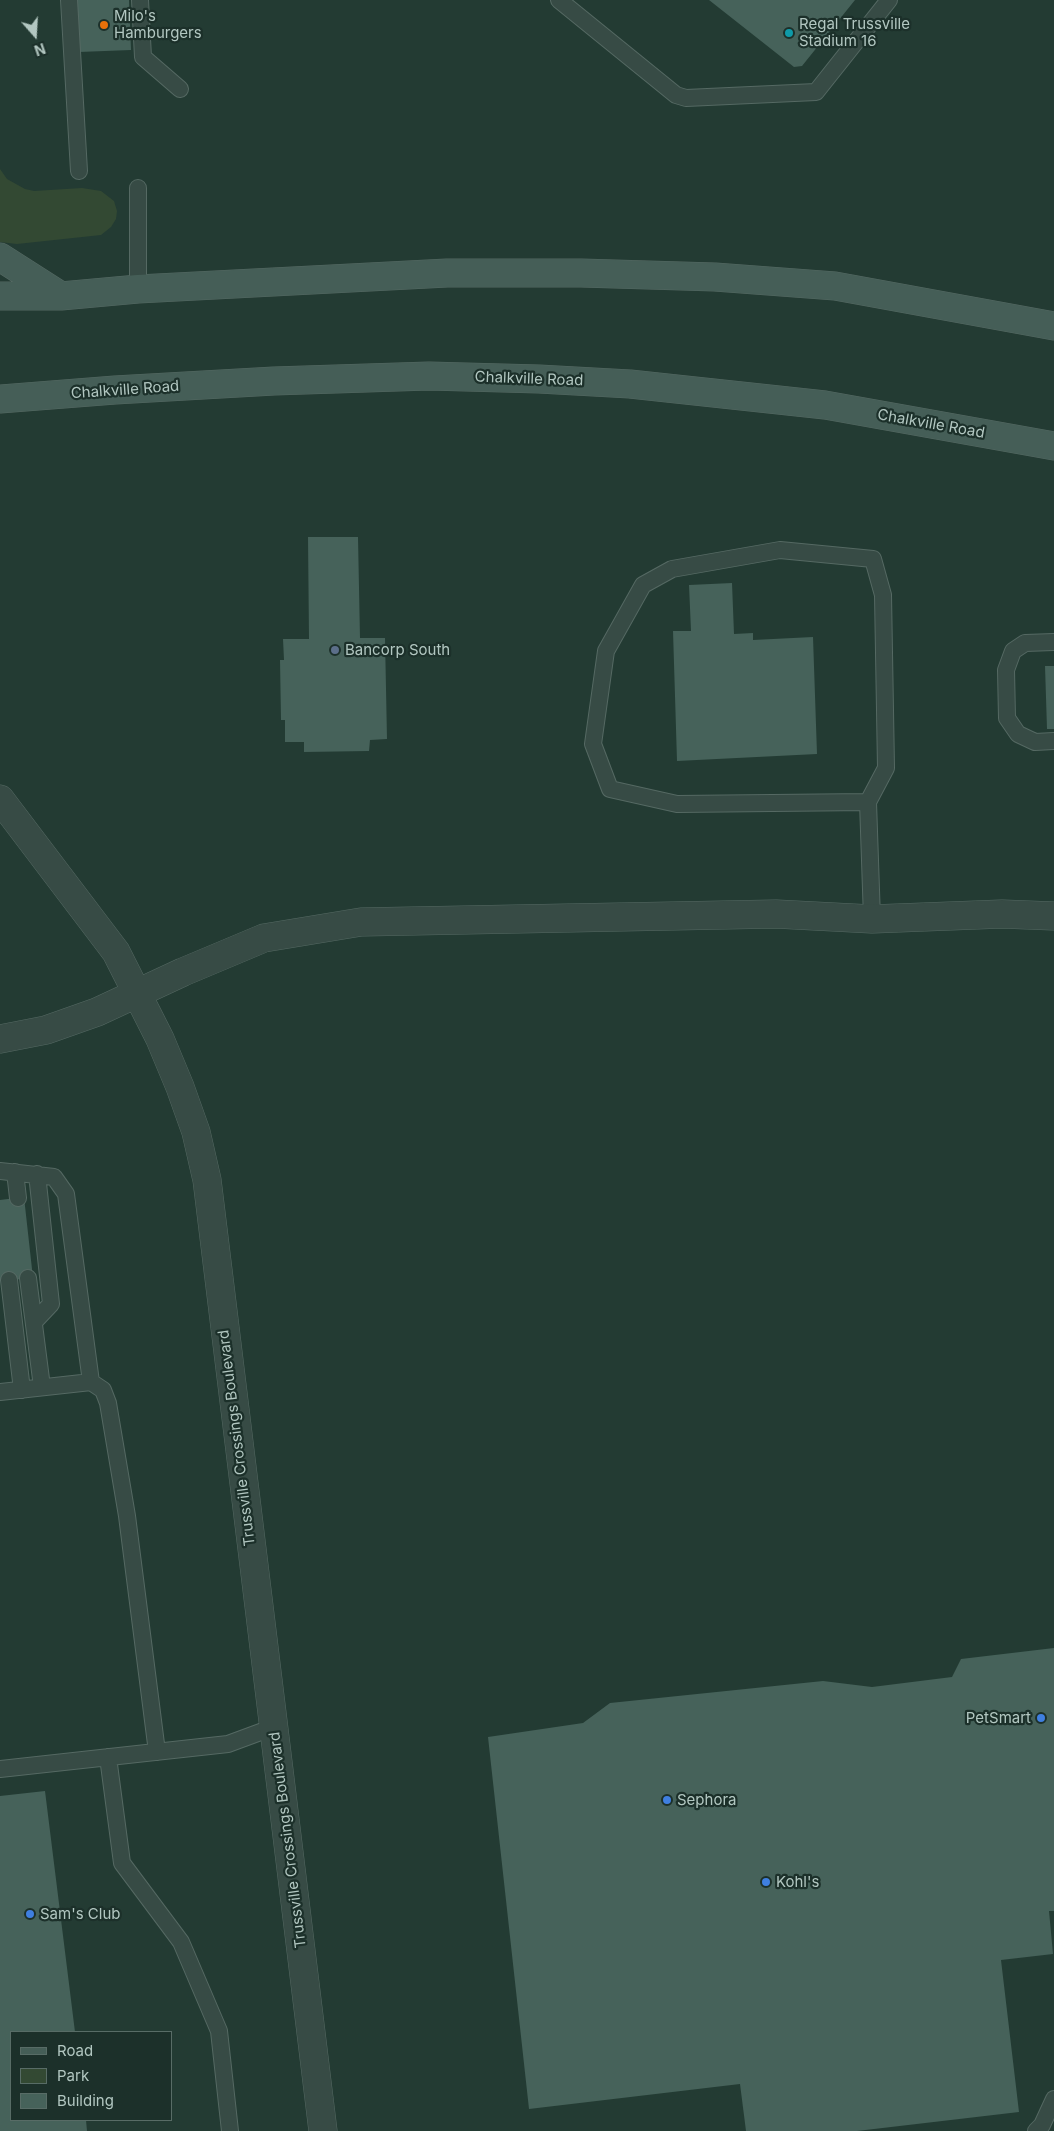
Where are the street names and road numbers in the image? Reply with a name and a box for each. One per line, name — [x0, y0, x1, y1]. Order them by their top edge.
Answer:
street label: Chalkville Road — [474, 368, 584, 390]
street label: Chalkville Road — [70, 377, 180, 403]
street label: Chalkville Road — [876, 406, 986, 442]
street label: Trussville Crossings Boulevard — [215, 1329, 259, 1547]
street label: Trussville Crossings Boulevard — [266, 1731, 310, 1949]

